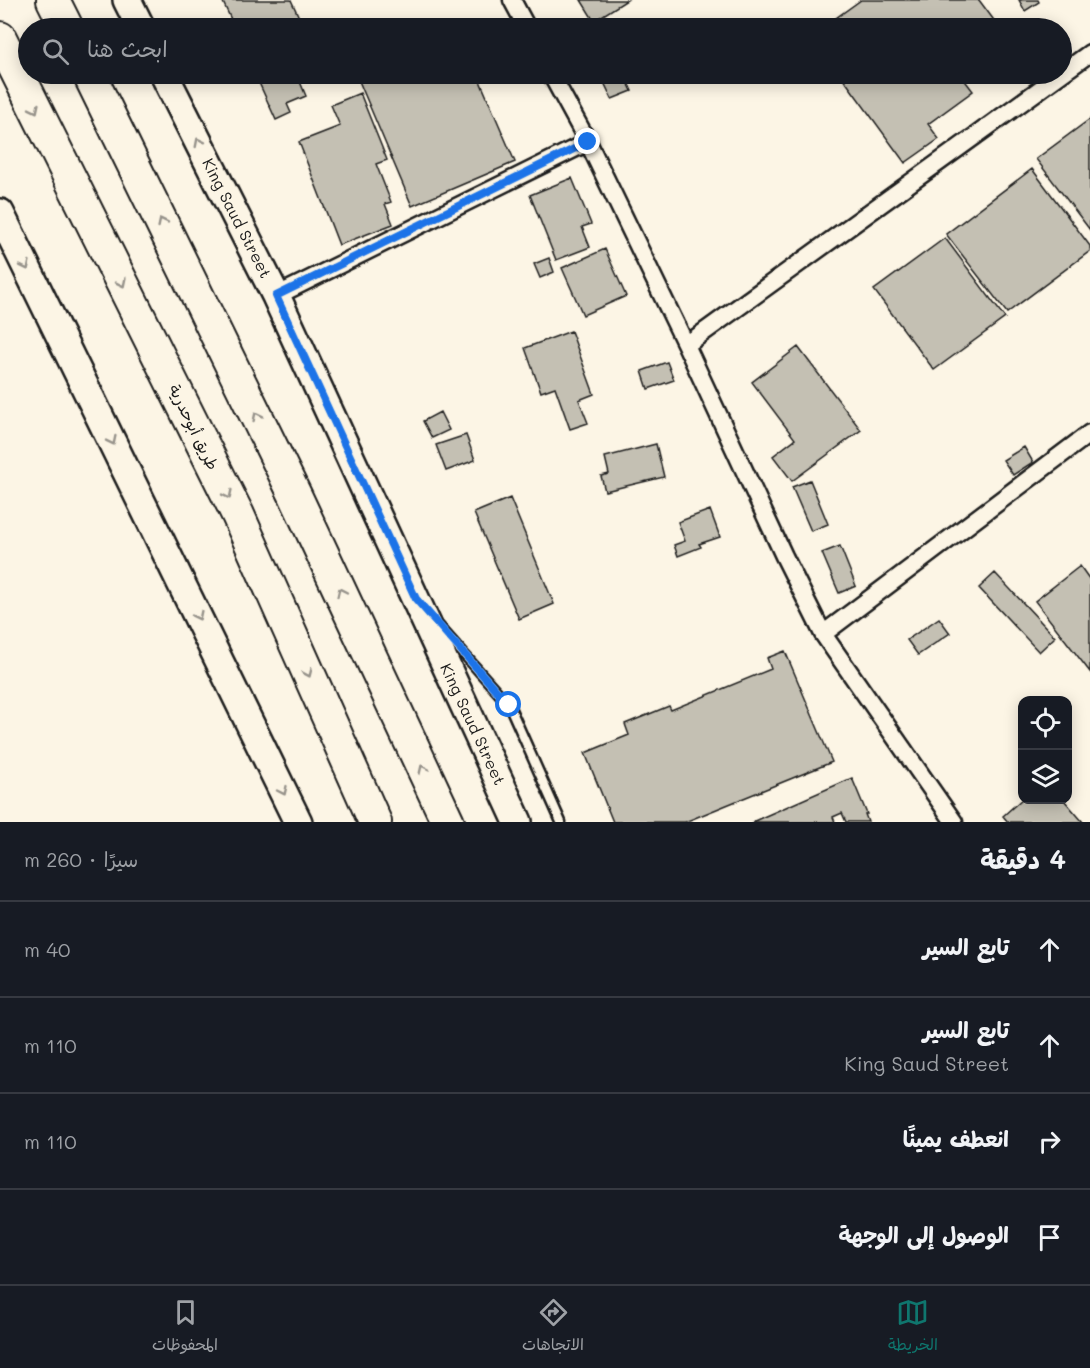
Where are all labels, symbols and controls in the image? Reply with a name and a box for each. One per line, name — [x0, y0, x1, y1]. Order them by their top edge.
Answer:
search box — [18, 18, 1072, 84]
text: ابحث هنا — [87, 34, 168, 63]
icon: search — [39, 35, 72, 68]
one-way arrow — [28, 102, 40, 113]
route end — [574, 128, 600, 154]
one-way arrow — [194, 137, 206, 148]
street label: King Saud Street — [198, 154, 277, 281]
one-way arrow — [157, 218, 169, 229]
one-way arrow — [18, 259, 30, 270]
one-way arrow — [115, 277, 127, 288]
street label: طريق أبوحدرية — [164, 380, 224, 474]
one-way arrow — [252, 412, 264, 423]
one-way arrow — [105, 434, 116, 445]
one-way arrow — [221, 489, 232, 500]
one-way arrow — [336, 588, 348, 599]
one-way arrow — [191, 609, 202, 620]
street label: King Saud Street — [436, 660, 511, 788]
one-way arrow — [301, 667, 313, 678]
route start — [495, 691, 521, 717]
map controls — [1018, 696, 1072, 804]
button: locate — [1018, 696, 1072, 750]
button: layers — [1018, 750, 1072, 804]
one-way arrow — [419, 764, 431, 775]
one-way arrow — [276, 785, 288, 796]
text: 4 دقيقة — [980, 842, 1066, 876]
text: سيرًا · 260 m — [24, 846, 138, 872]
text: تابع السير — [923, 932, 1009, 961]
icon: ahead — [1033, 933, 1066, 966]
text: 40 m — [24, 936, 70, 962]
text: تابع السير — [923, 1015, 1009, 1044]
icon: ahead — [1033, 1029, 1066, 1062]
text: 110 m — [24, 1032, 77, 1058]
text: King Saud Street — [844, 1050, 1009, 1076]
text: انعطف يمينًا — [903, 1124, 1009, 1153]
icon: right — [1033, 1125, 1066, 1158]
text: 110 m — [24, 1128, 77, 1154]
text: الوصول إلى الوجهة — [838, 1220, 1009, 1249]
icon: arrive — [1033, 1221, 1066, 1254]
tab: المحفوظات — [152, 1296, 218, 1359]
tab: الاتجاهات — [522, 1296, 584, 1359]
tab: الخريطة — [888, 1296, 938, 1359]

